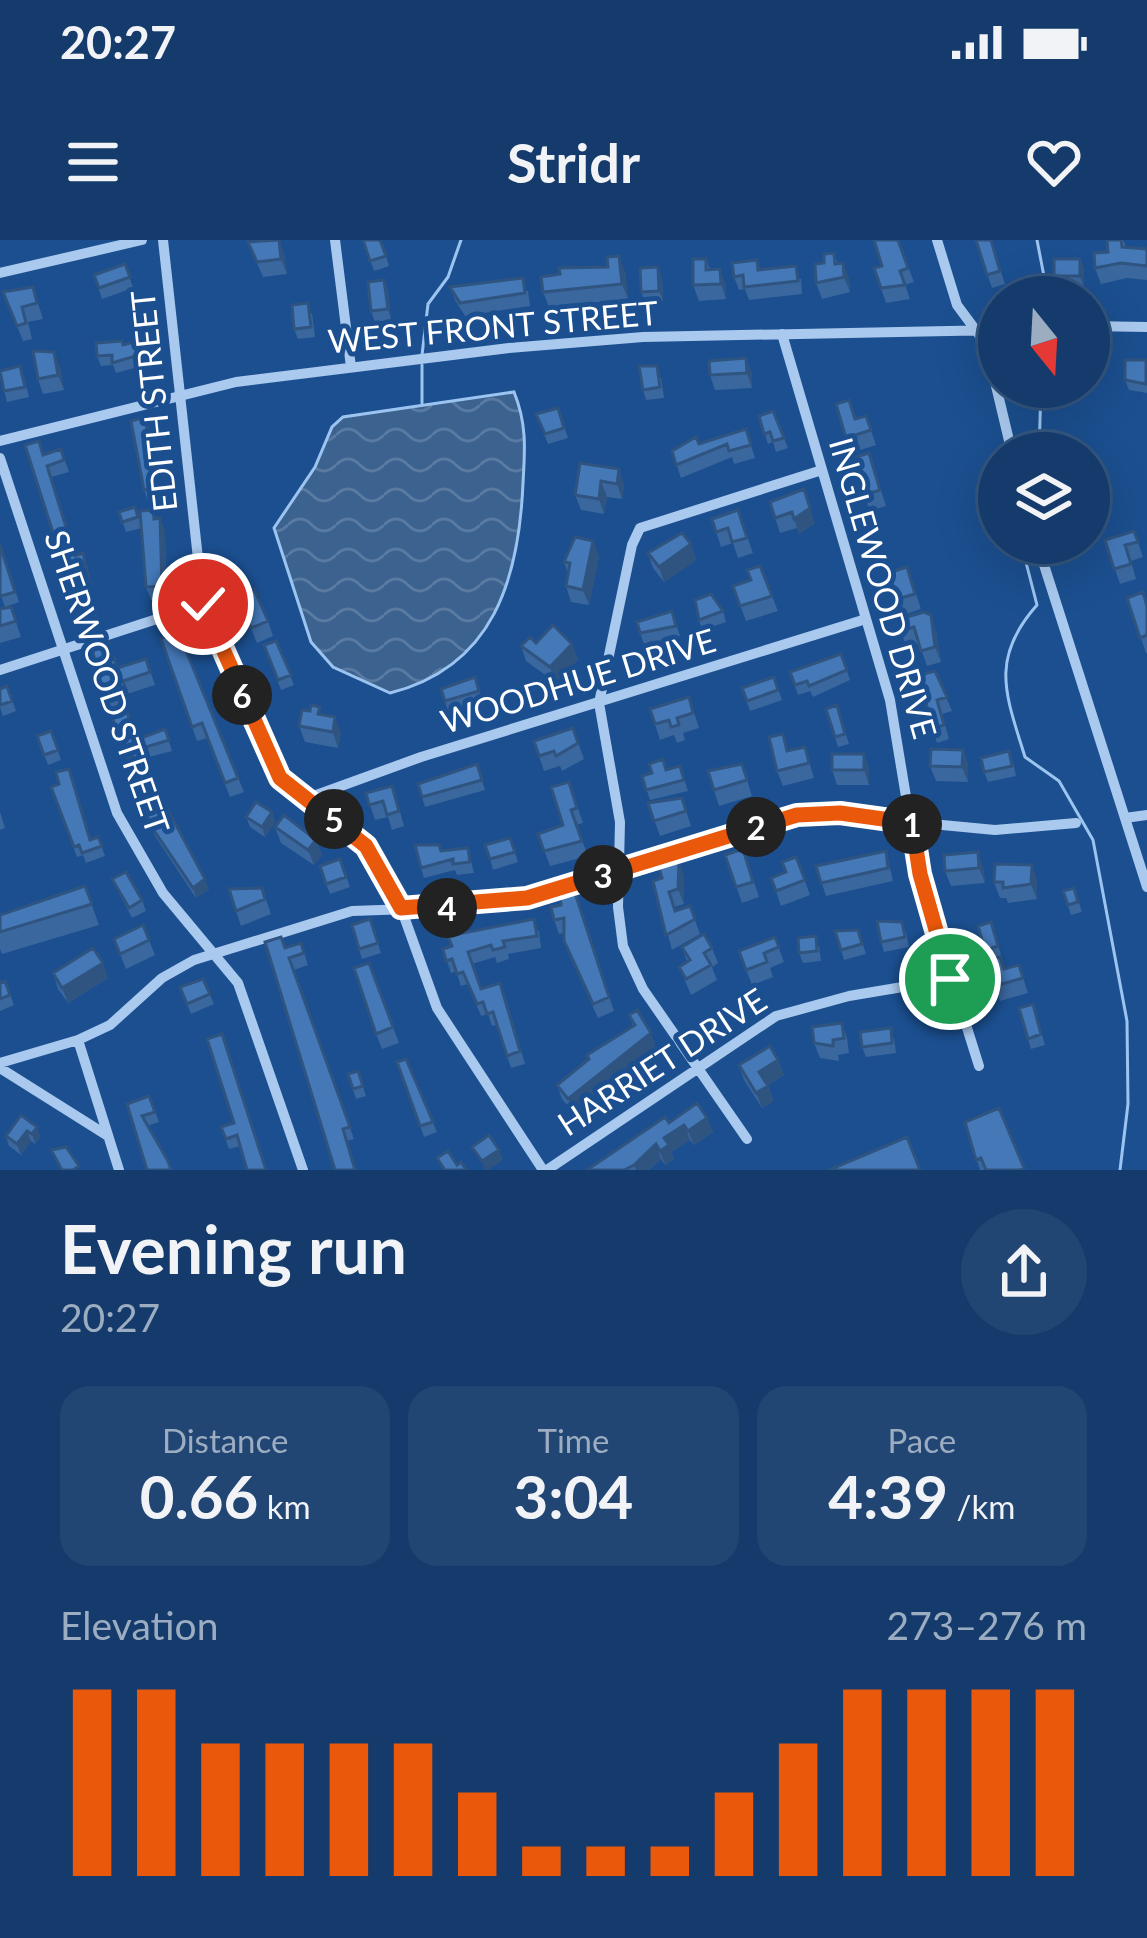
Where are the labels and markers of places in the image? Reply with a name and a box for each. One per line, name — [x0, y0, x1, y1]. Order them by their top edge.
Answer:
pin — [152, 553, 254, 655]
pin: 6 — [212, 665, 272, 725]
pin: 5 — [304, 789, 364, 849]
pin: 1 — [882, 794, 942, 854]
pin: 2 — [726, 797, 786, 857]
pin: 3 — [573, 845, 633, 905]
pin: 4 — [417, 878, 477, 938]
pin — [899, 928, 1001, 1030]

